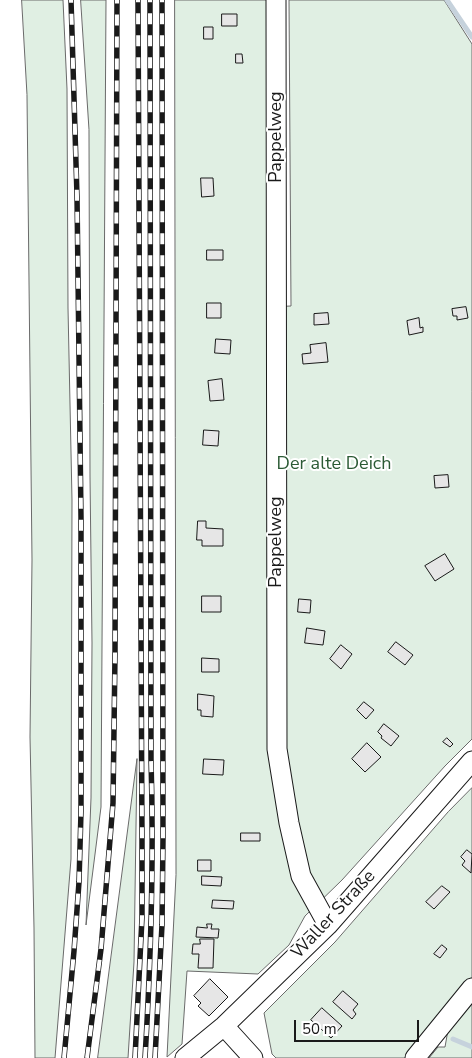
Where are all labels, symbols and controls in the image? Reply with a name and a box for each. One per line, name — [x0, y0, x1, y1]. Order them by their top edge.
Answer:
street label: Pappelweg — [266, 91, 288, 183]
park label: Der alte Deich — [277, 454, 391, 476]
street label: Pappelweg — [266, 496, 288, 588]
street label: Waller Straße — [287, 866, 381, 964]
scale bar — [297, 1010, 422, 1042]
text: 50 m — [302, 1019, 337, 1039]

